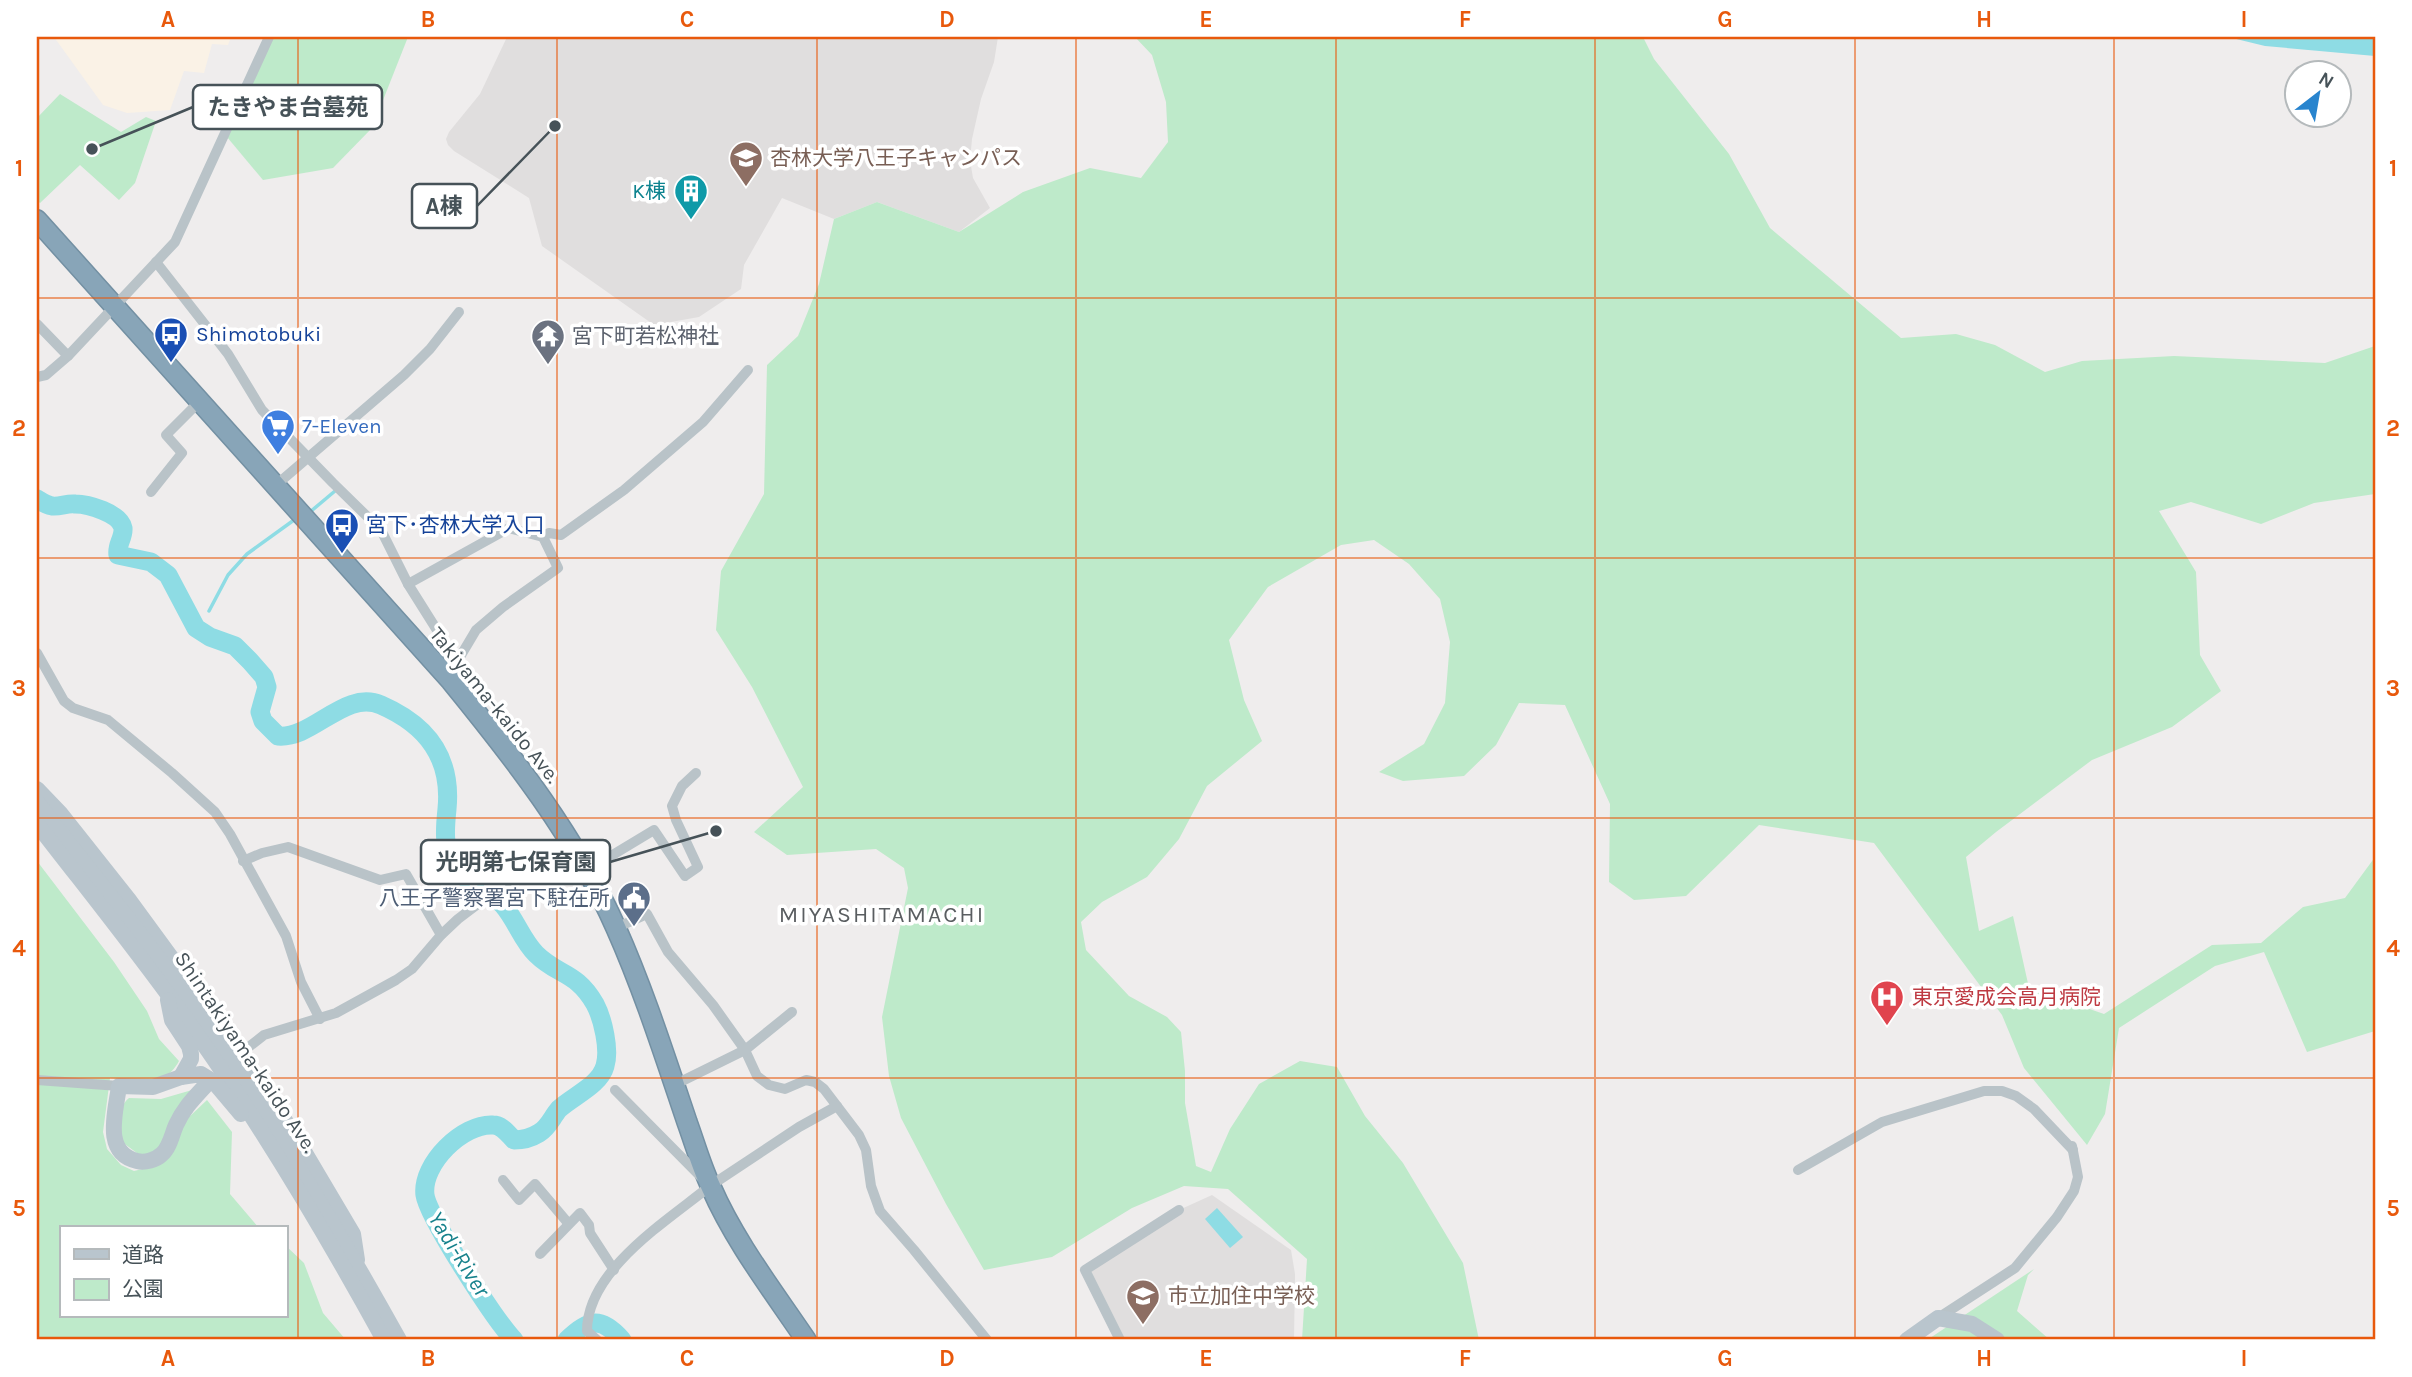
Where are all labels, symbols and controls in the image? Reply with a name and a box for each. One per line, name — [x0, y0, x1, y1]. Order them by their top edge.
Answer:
text: A — [161, 6, 175, 33]
text: B — [421, 6, 435, 33]
text: C — [680, 6, 694, 33]
text: D — [939, 6, 955, 33]
text: E — [1199, 6, 1213, 33]
text: F — [1459, 6, 1471, 33]
text: G — [1717, 6, 1733, 33]
text: H — [1976, 6, 1992, 33]
text: I — [2240, 6, 2248, 33]
north arrow — [2282, 60, 2352, 130]
text: N — [2315, 67, 2338, 93]
callout: たきやま台墓苑 — [193, 85, 382, 129]
text: たきやま台墓苑 — [208, 94, 369, 121]
school or university icon: 杏林大学八王子キャンパス — [727, 139, 765, 188]
place label: 杏林大学八王子キャンパス — [770, 146, 1022, 170]
text: 1 — [15, 155, 23, 182]
text: 1 — [2389, 155, 2397, 182]
building icon: K棟 — [672, 172, 710, 221]
place label: K棟 — [632, 179, 666, 203]
callout: A棟 — [412, 184, 477, 228]
text: A棟 — [425, 193, 463, 220]
bus stop icon: Shimotobuki — [152, 315, 190, 364]
temple icon: 宮下町若松神社 — [529, 317, 567, 366]
place label: Shimotobuki — [196, 322, 321, 346]
place label: 宮下町若松神社 — [572, 324, 719, 348]
supermarket icon: 7-Eleven — [259, 407, 297, 456]
place label: 7-Eleven — [302, 414, 382, 438]
text: 2 — [12, 415, 26, 442]
text: 2 — [2386, 415, 2400, 442]
bus stop icon: 宮下･杏林大学入口 — [323, 506, 361, 555]
place label: 宮下･杏林大学入口 — [366, 513, 545, 537]
street label: Takiyama-kaido Ave. — [425, 622, 565, 788]
text: 3 — [12, 675, 26, 702]
text: 3 — [2386, 675, 2400, 702]
callout: 光明第七保育園 — [421, 840, 610, 884]
text: 光明第七保育園 — [436, 849, 597, 876]
public building icon: 八王子警察署宮下駐在所 — [615, 879, 653, 928]
place label: 八王子警察署宮下駐在所 — [379, 886, 610, 910]
district label: MIYASHITAMACHI — [779, 901, 985, 928]
text: 4 — [12, 935, 26, 962]
text: 4 — [2386, 935, 2400, 962]
street label: Shintakiyama-kaido Ave. — [170, 947, 322, 1157]
hospital icon: 東京愛成会高月病院 — [1868, 978, 1906, 1027]
place label: 東京愛成会高月病院 — [1912, 985, 2101, 1009]
text: 5 — [12, 1195, 26, 1222]
text: 5 — [2386, 1195, 2400, 1222]
water label: Yadi-River — [422, 1206, 496, 1302]
legend — [60, 1226, 287, 1318]
text: 道路 — [122, 1243, 164, 1267]
text: 公園 — [122, 1277, 164, 1301]
school or university icon: 市立加住中学校 — [1124, 1277, 1162, 1326]
place label: 市立加住中学校 — [1168, 1284, 1315, 1308]
text: A — [161, 1345, 175, 1372]
text: B — [421, 1345, 435, 1372]
text: C — [680, 1345, 694, 1372]
text: D — [939, 1345, 955, 1372]
text: E — [1199, 1345, 1213, 1372]
text: F — [1459, 1345, 1471, 1372]
text: G — [1717, 1345, 1733, 1372]
text: H — [1976, 1345, 1992, 1372]
text: I — [2240, 1345, 2248, 1372]

